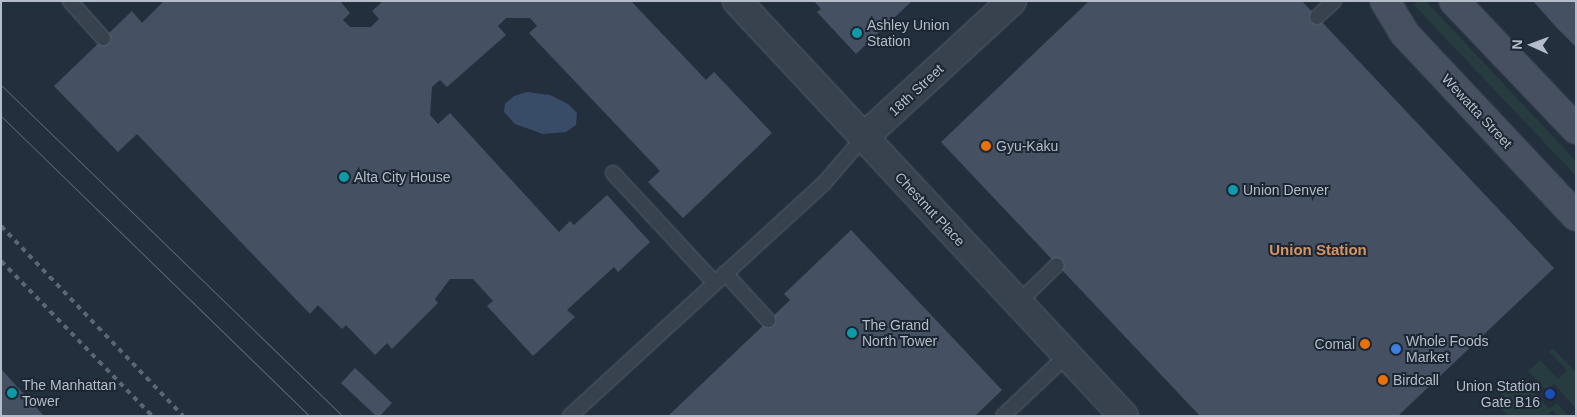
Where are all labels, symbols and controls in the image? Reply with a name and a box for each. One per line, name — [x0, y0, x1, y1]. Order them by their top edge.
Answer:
place label: Ashley Union Station — [867, 17, 949, 49]
north arrow — [1507, 20, 1557, 70]
marker: Ashley Union Station — [851, 27, 863, 39]
text: N — [1509, 39, 1525, 50]
street label: 18th Street — [885, 61, 947, 119]
street label: Wewatta Street — [1438, 70, 1516, 152]
place label: Gyu-Kaku — [996, 138, 1058, 154]
marker: Gyu-Kaku — [980, 140, 992, 152]
place label: Alta City House — [354, 169, 450, 185]
street label: Chestnut Place — [891, 169, 969, 249]
marker: Alta City House — [338, 171, 350, 183]
place label: Union Denver — [1243, 182, 1329, 198]
marker: Union Denver — [1227, 184, 1239, 196]
district label: Union Station — [1269, 241, 1367, 259]
place label: The Grand North Tower — [862, 317, 937, 350]
marker: The Grand North Tower — [846, 327, 858, 339]
place label: Whole Foods Market — [1406, 333, 1488, 366]
place label: Comal — [1315, 336, 1355, 352]
marker: Comal — [1359, 338, 1371, 350]
marker: Whole Foods Market — [1390, 343, 1402, 355]
place label: Birdcall — [1393, 372, 1439, 388]
marker: Birdcall — [1377, 374, 1389, 386]
place label: The Manhattan Tower — [22, 377, 116, 410]
place label: Union Station Gate B16 — [1456, 378, 1540, 411]
marker: The Manhattan Tower — [6, 387, 18, 399]
marker: Union Station Gate B16 — [1544, 388, 1556, 400]

